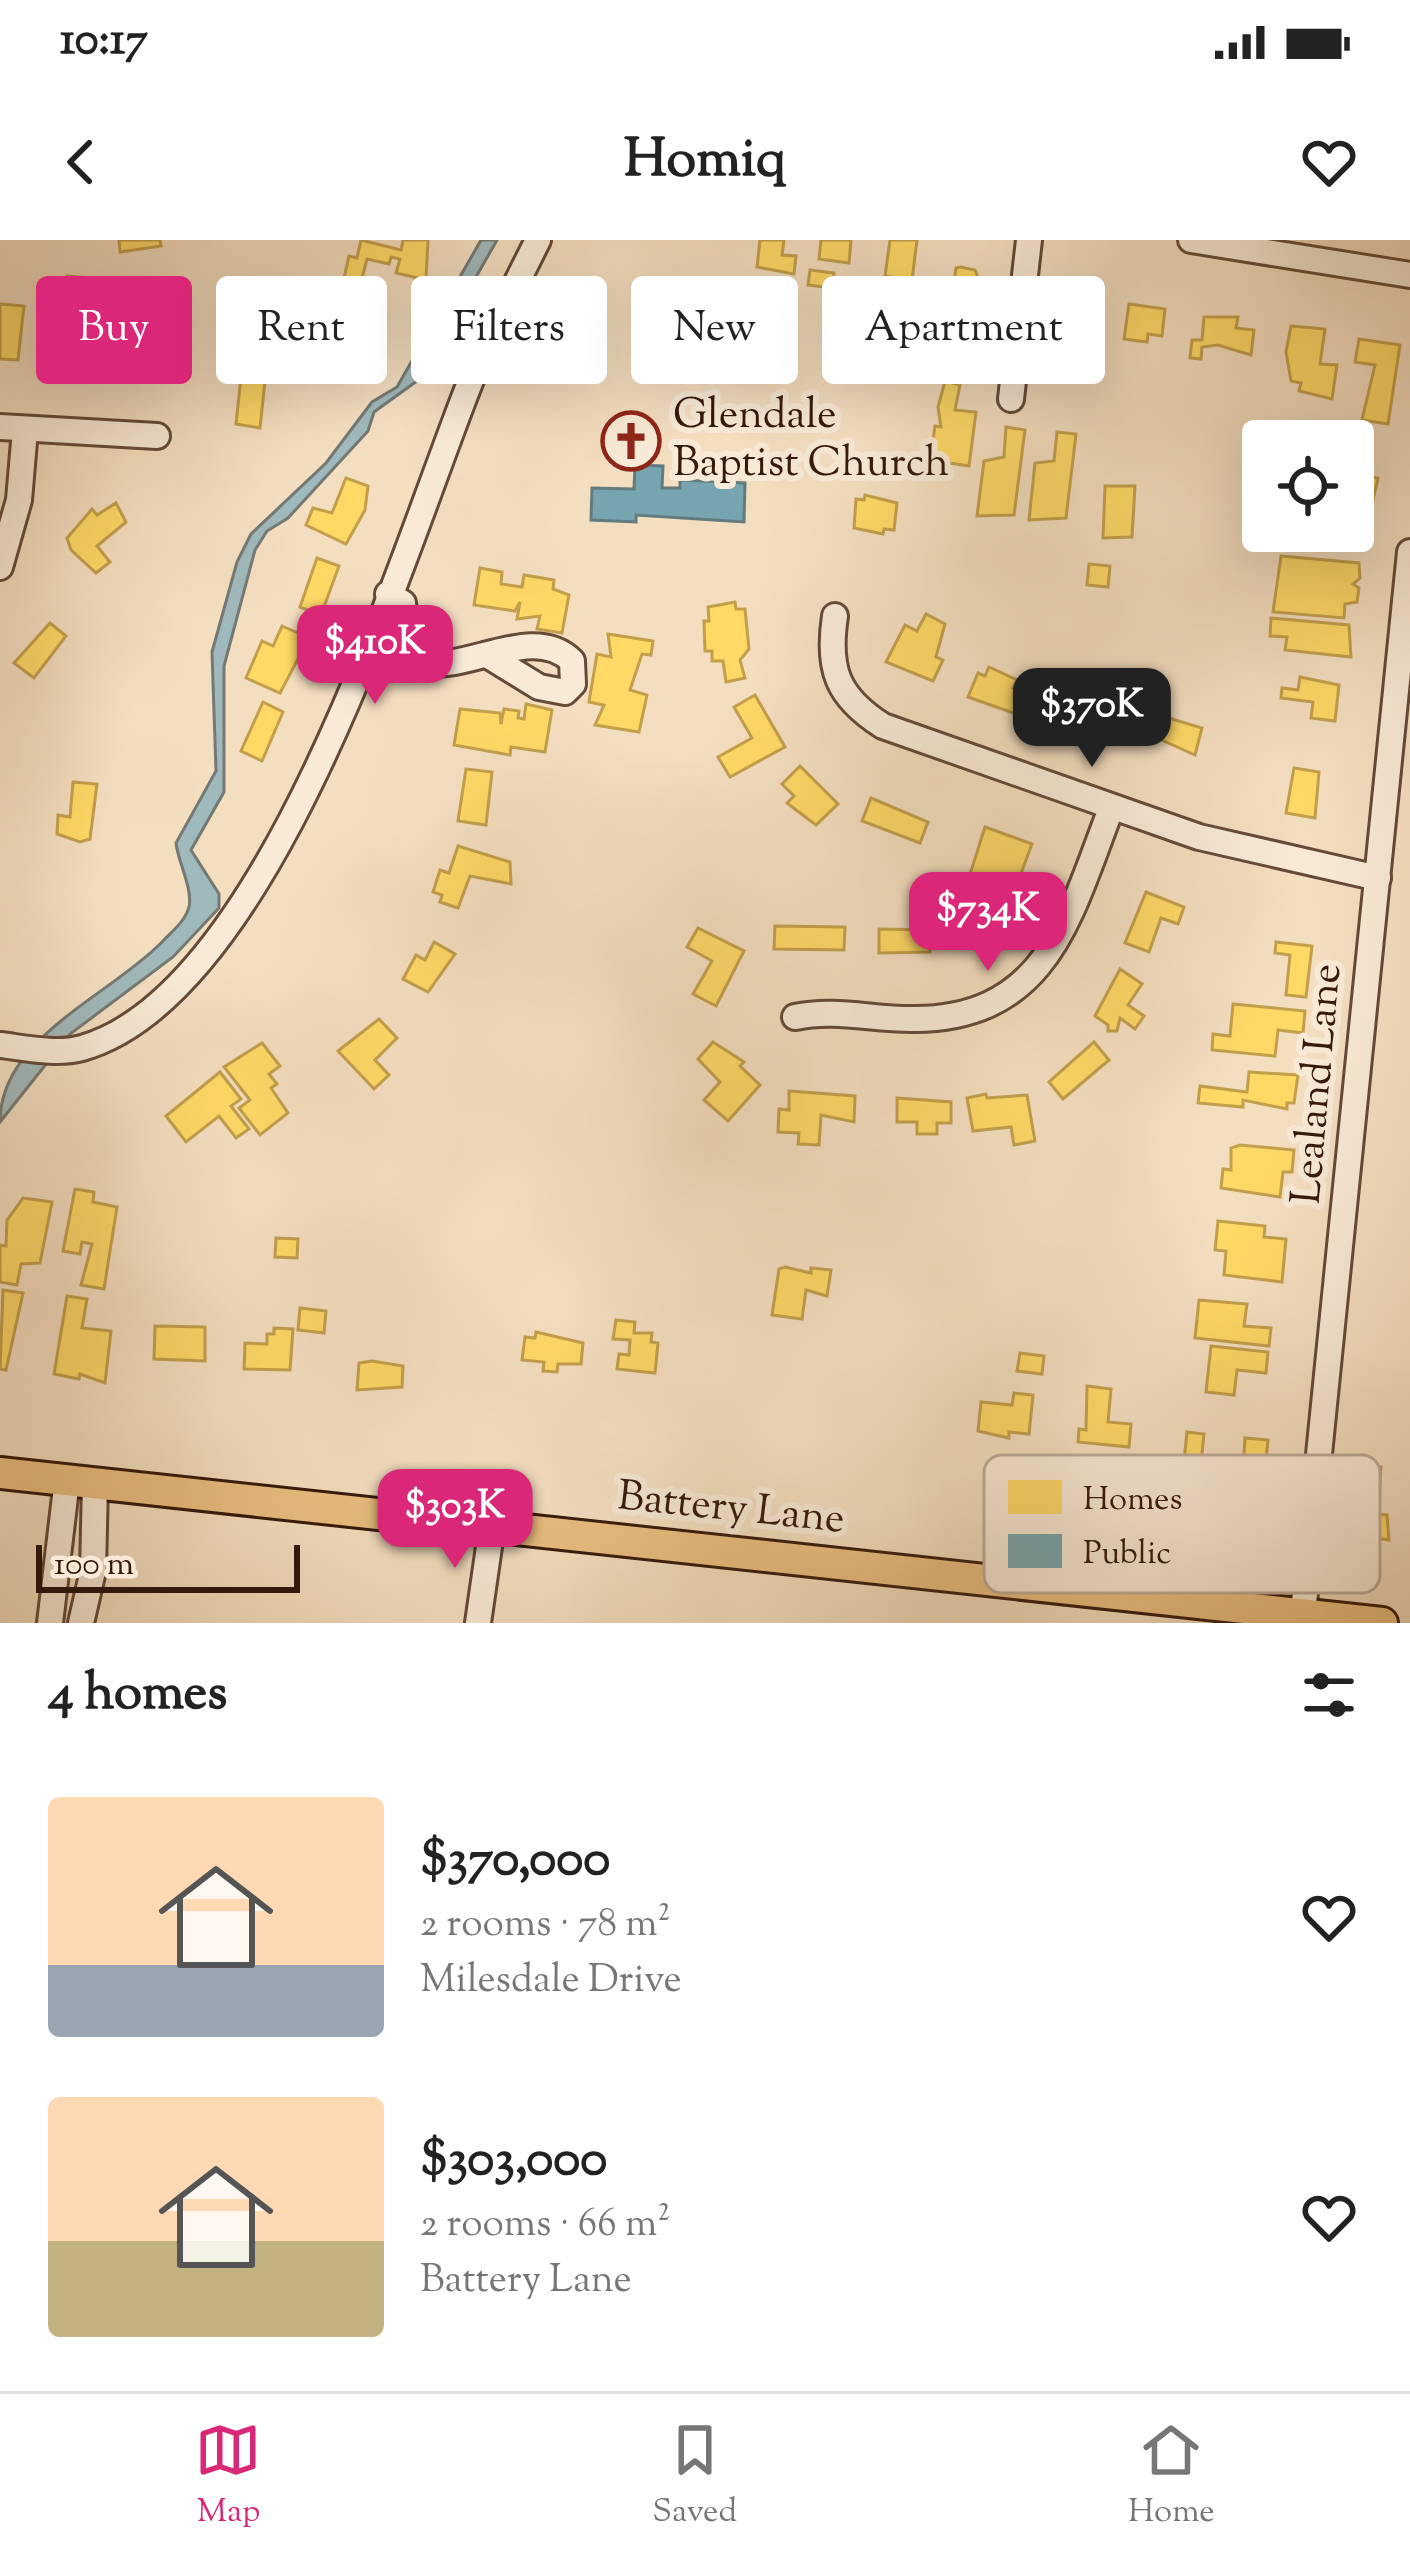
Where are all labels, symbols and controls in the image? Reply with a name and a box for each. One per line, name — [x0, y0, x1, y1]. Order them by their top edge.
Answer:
text: 10:17 — [60, 10, 148, 75]
text: Homiq — [624, 123, 786, 201]
icon: back — [48, 129, 114, 195]
icon: heart — [1296, 129, 1362, 195]
chip: Buy — [36, 276, 192, 384]
chip: Rent — [216, 276, 387, 384]
chip: Filters — [411, 276, 607, 384]
chip: New — [631, 276, 798, 384]
chip: Apartment — [822, 276, 1105, 384]
place label: Glendale Baptist Church — [673, 387, 949, 495]
church icon: Glendale Baptist Church — [600, 410, 662, 472]
map controls — [1242, 420, 1374, 552]
button: locate — [1242, 420, 1374, 552]
pin: $410K — [291, 605, 459, 707]
text: $410K — [324, 616, 426, 672]
pin: $370K — [1008, 668, 1176, 770]
text: $370K — [1040, 679, 1144, 735]
pin: $734K — [904, 872, 1072, 974]
text: $734K — [936, 883, 1040, 939]
street label: Lealand Lane — [1279, 961, 1359, 1207]
legend — [984, 1455, 1380, 1593]
street label: Battery Lane — [614, 1468, 848, 1552]
pin: $303K — [371, 1469, 539, 1571]
text: Homes — [1083, 1477, 1182, 1525]
text: $303K — [405, 1480, 505, 1536]
text: Public — [1083, 1531, 1171, 1579]
scale bar — [36, 1539, 300, 1592]
text: 100 m — [54, 1542, 134, 1590]
text: 4 homes — [48, 1659, 227, 1732]
icon: filters — [1296, 1662, 1362, 1728]
text: $370,000 — [420, 1825, 610, 1898]
icon: home — [144, 1845, 288, 1989]
icon: heart — [1296, 1884, 1362, 1950]
text: 2 rooms · 78 m² — [420, 1898, 671, 1954]
text: Milesdale Drive — [420, 1954, 682, 2010]
text: $303,000 — [420, 2125, 607, 2198]
icon: home — [144, 2145, 288, 2289]
icon: heart — [1296, 2184, 1362, 2250]
text: 2 rooms · 66 m² — [420, 2198, 670, 2254]
text: Battery Lane — [420, 2254, 632, 2310]
tab: Map — [195, 2417, 261, 2537]
tab: Saved — [652, 2417, 737, 2537]
tab: Home — [1128, 2417, 1215, 2537]

